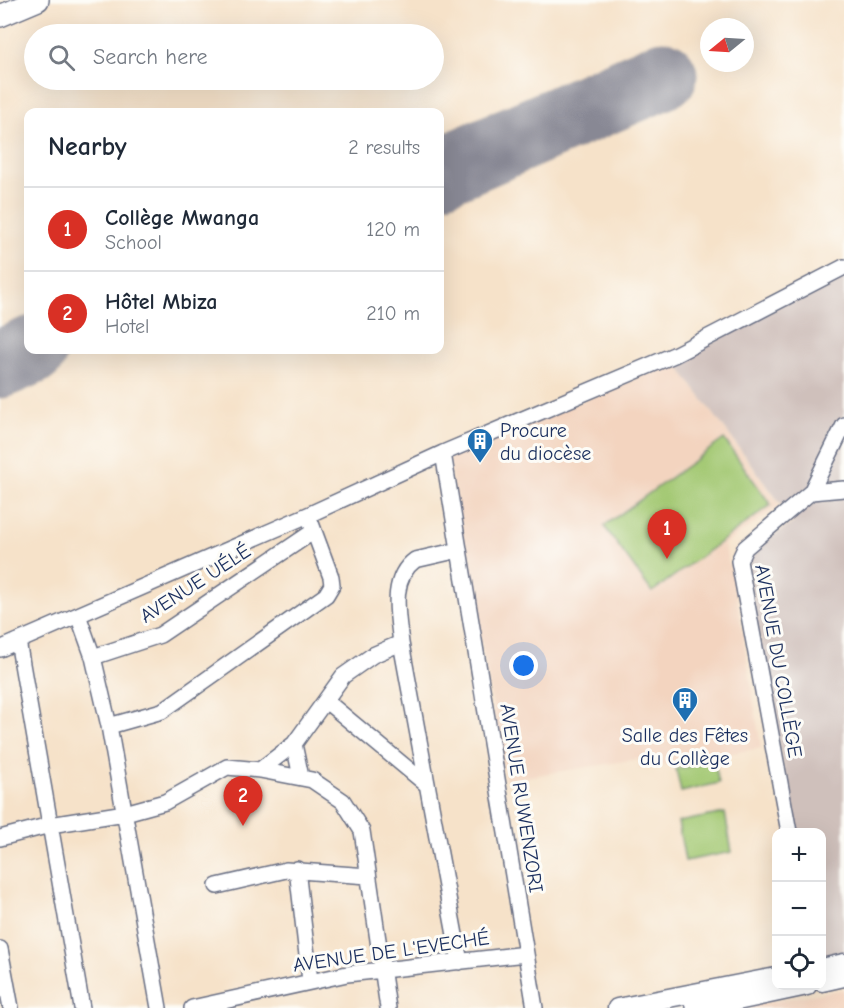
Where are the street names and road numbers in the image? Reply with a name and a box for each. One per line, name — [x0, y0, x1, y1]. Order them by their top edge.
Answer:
street label: AVENUE UÉLÉ — [136, 539, 255, 628]
street label: AVENUE DU COLLÈGE — [750, 563, 807, 759]
street label: AVENUE RUWENZORI — [495, 702, 548, 894]
street label: AVENUE DE L'EVECHÉ — [291, 926, 491, 977]

